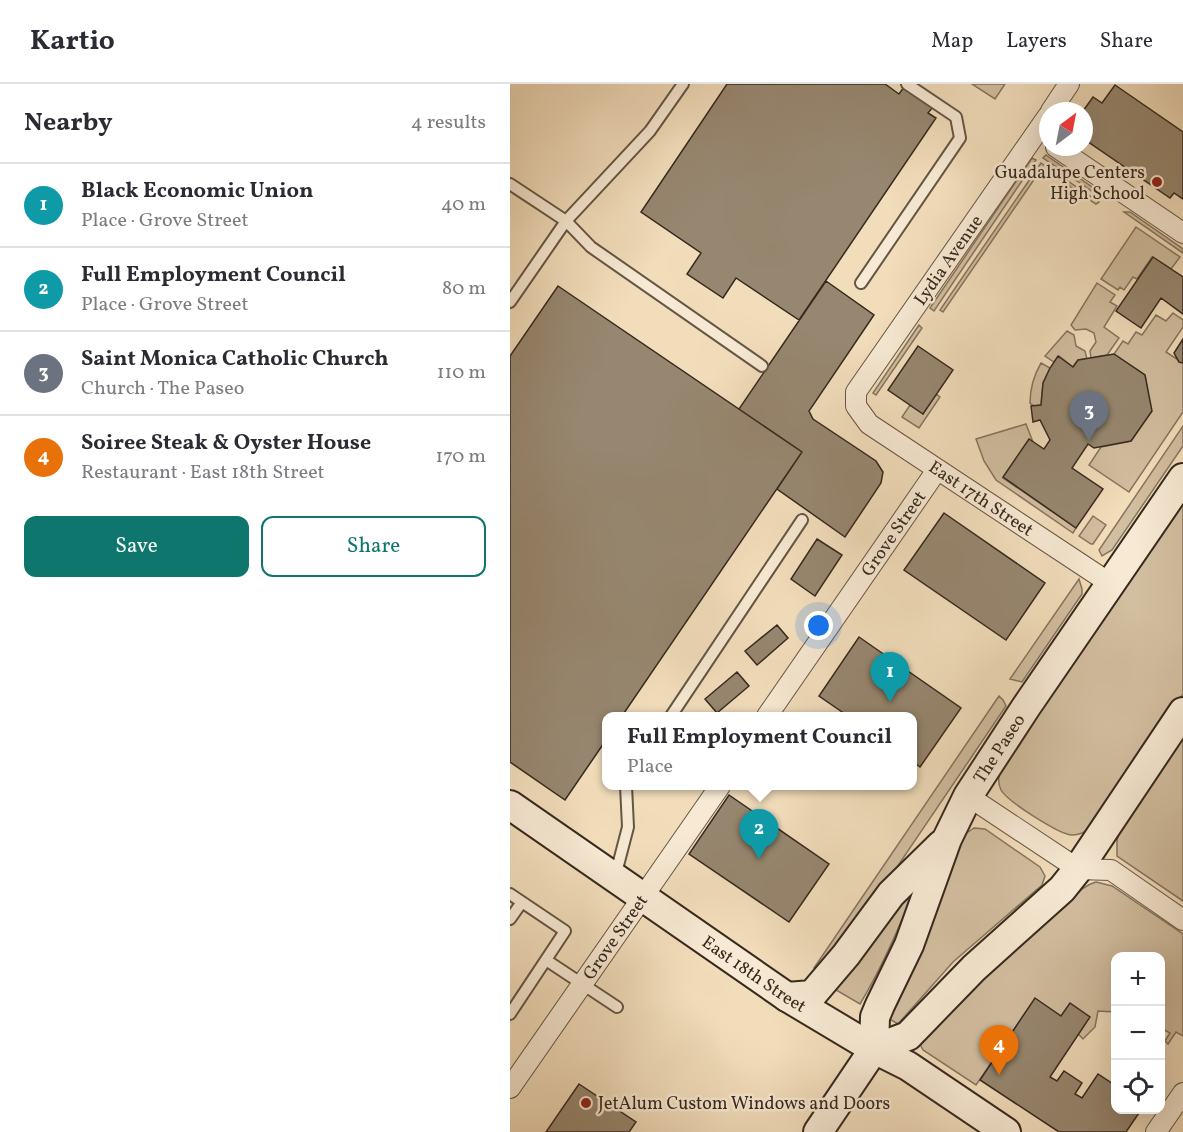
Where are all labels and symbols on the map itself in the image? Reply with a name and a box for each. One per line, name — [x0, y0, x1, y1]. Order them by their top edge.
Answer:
north arrow — [1039, 102, 1093, 156]
place label: Guadalupe Centers High School — [995, 161, 1145, 207]
marker: Guadalupe Centers High School — [1150, 175, 1164, 189]
street label: Lydia Avenue — [909, 211, 990, 311]
pin: 3 — [1070, 392, 1108, 441]
street label: East 17th Street — [923, 456, 1038, 543]
street label: Grove Street — [856, 486, 933, 582]
your location — [804, 611, 833, 640]
pin: 1 — [870, 652, 910, 702]
street label: The Paseo — [968, 710, 1032, 789]
pin: 2 — [740, 810, 778, 859]
street label: Grove Street — [578, 890, 655, 986]
street label: East 18th Street — [696, 931, 810, 1020]
pin: 4 — [980, 1026, 1018, 1075]
place label: JetAlum Custom Windows and Doors — [598, 1092, 890, 1117]
marker: JetAlum Custom Windows and Doors — [579, 1096, 593, 1110]

